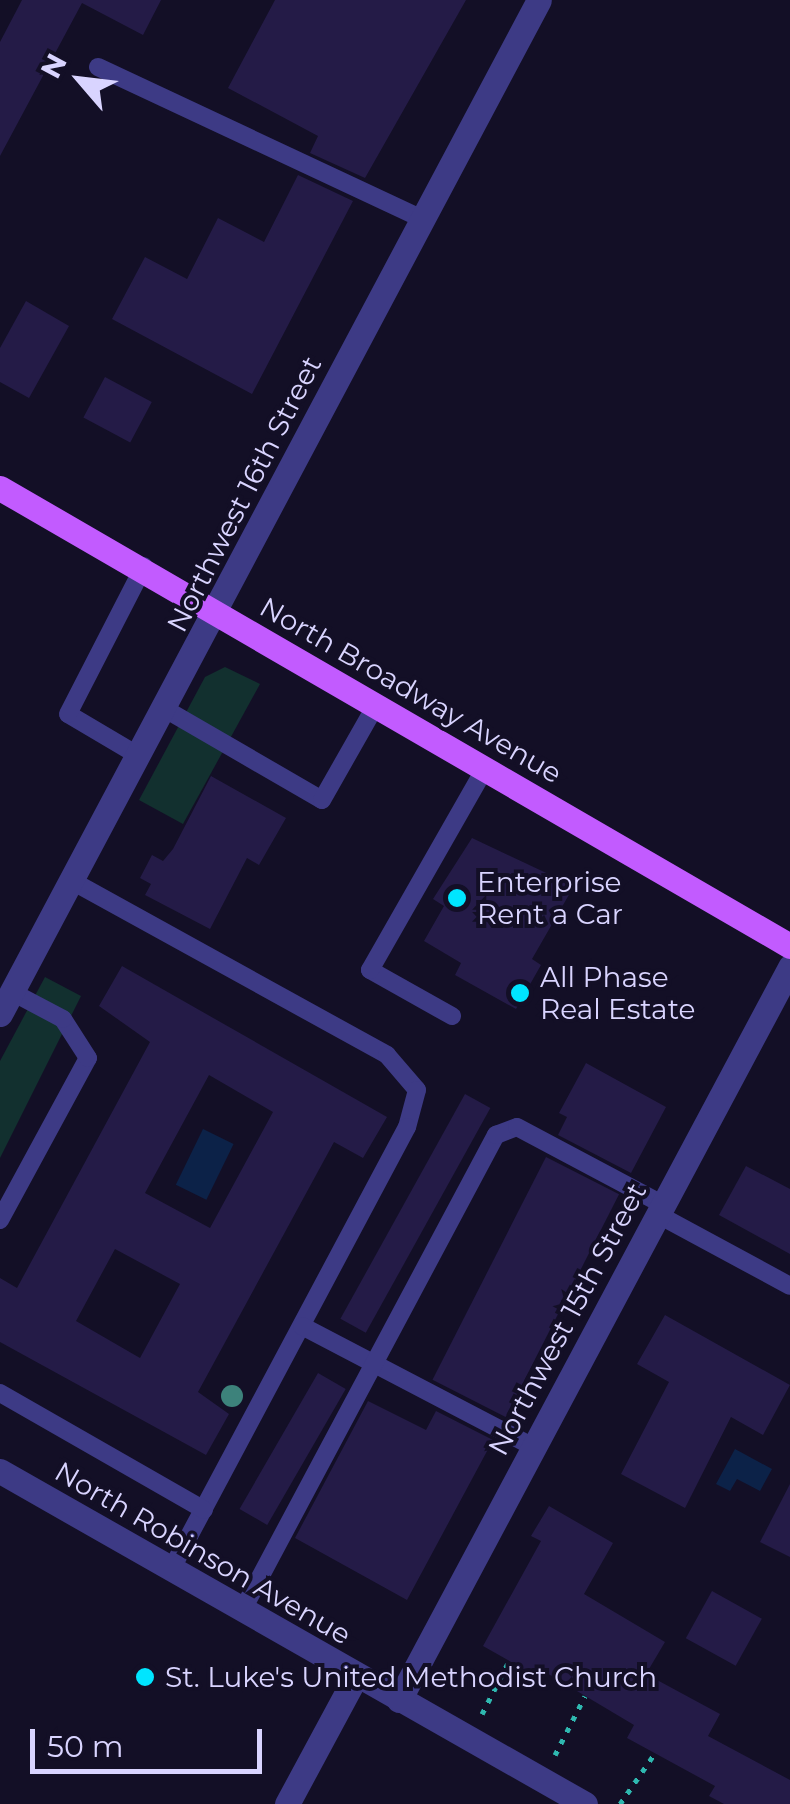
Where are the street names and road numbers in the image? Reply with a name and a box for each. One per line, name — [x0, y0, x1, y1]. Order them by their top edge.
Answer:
street label: Northwest 16th Street — [160, 351, 328, 637]
street label: North Broadway Avenue — [254, 590, 568, 790]
street label: Northwest 15th Street — [481, 1177, 653, 1461]
street label: North Robinson Avenue — [49, 1454, 357, 1652]

